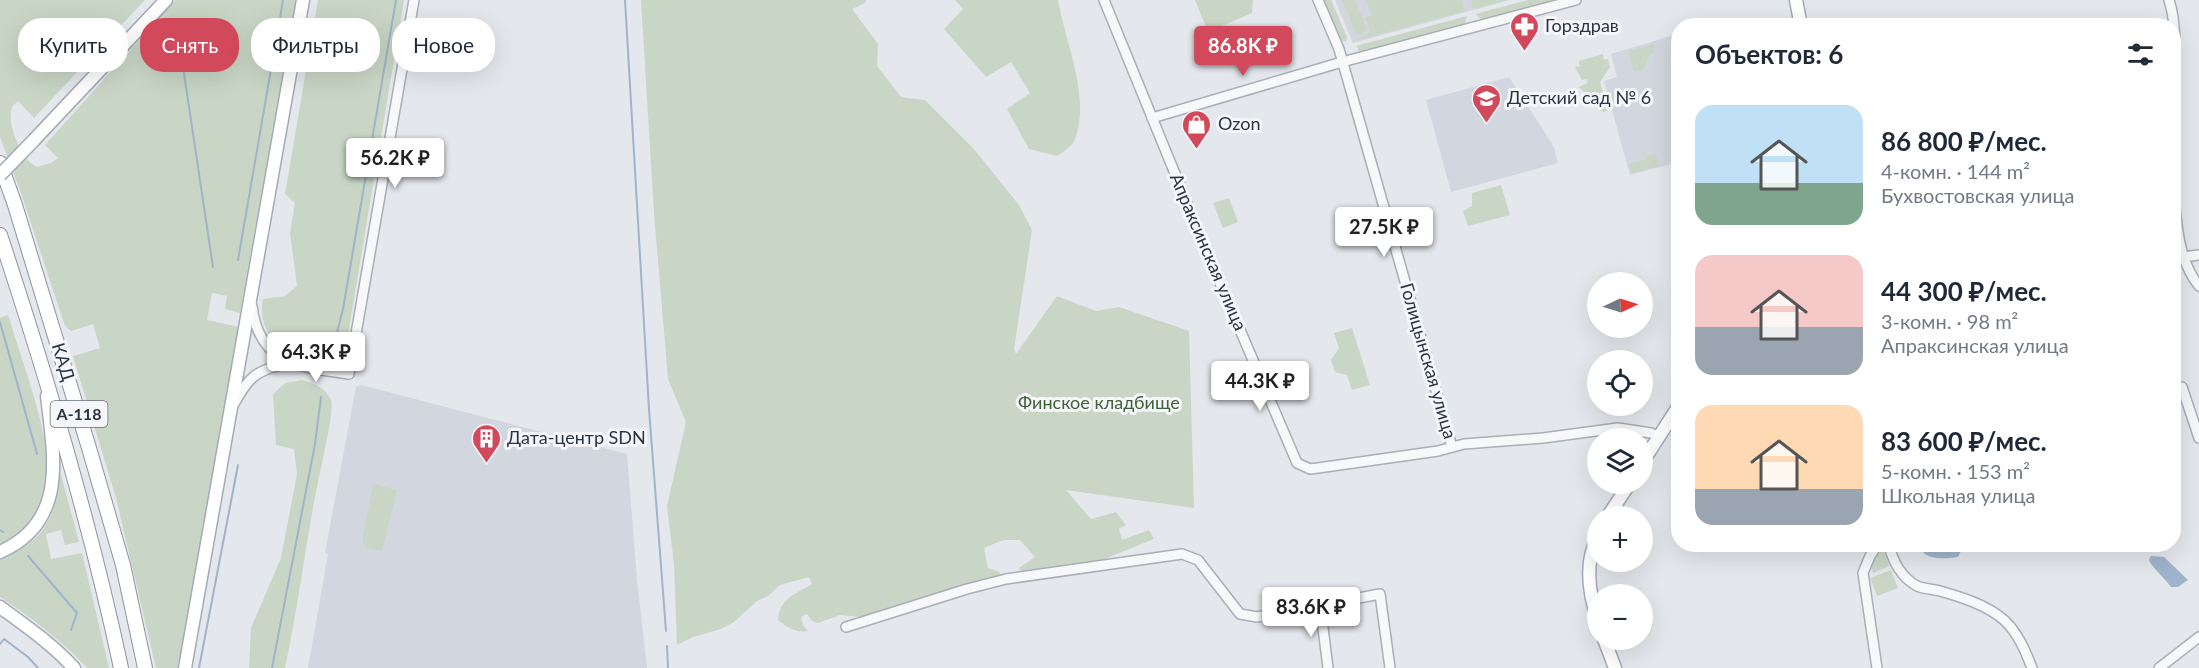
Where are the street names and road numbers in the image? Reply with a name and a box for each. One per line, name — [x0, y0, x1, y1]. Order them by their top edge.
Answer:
street label: Апраксинская улица — [1166, 170, 1252, 334]
street label: Голицынская улица — [1396, 280, 1462, 441]
street label: КАД — [48, 340, 80, 383]
road number: А-118 — [50, 401, 107, 427]

